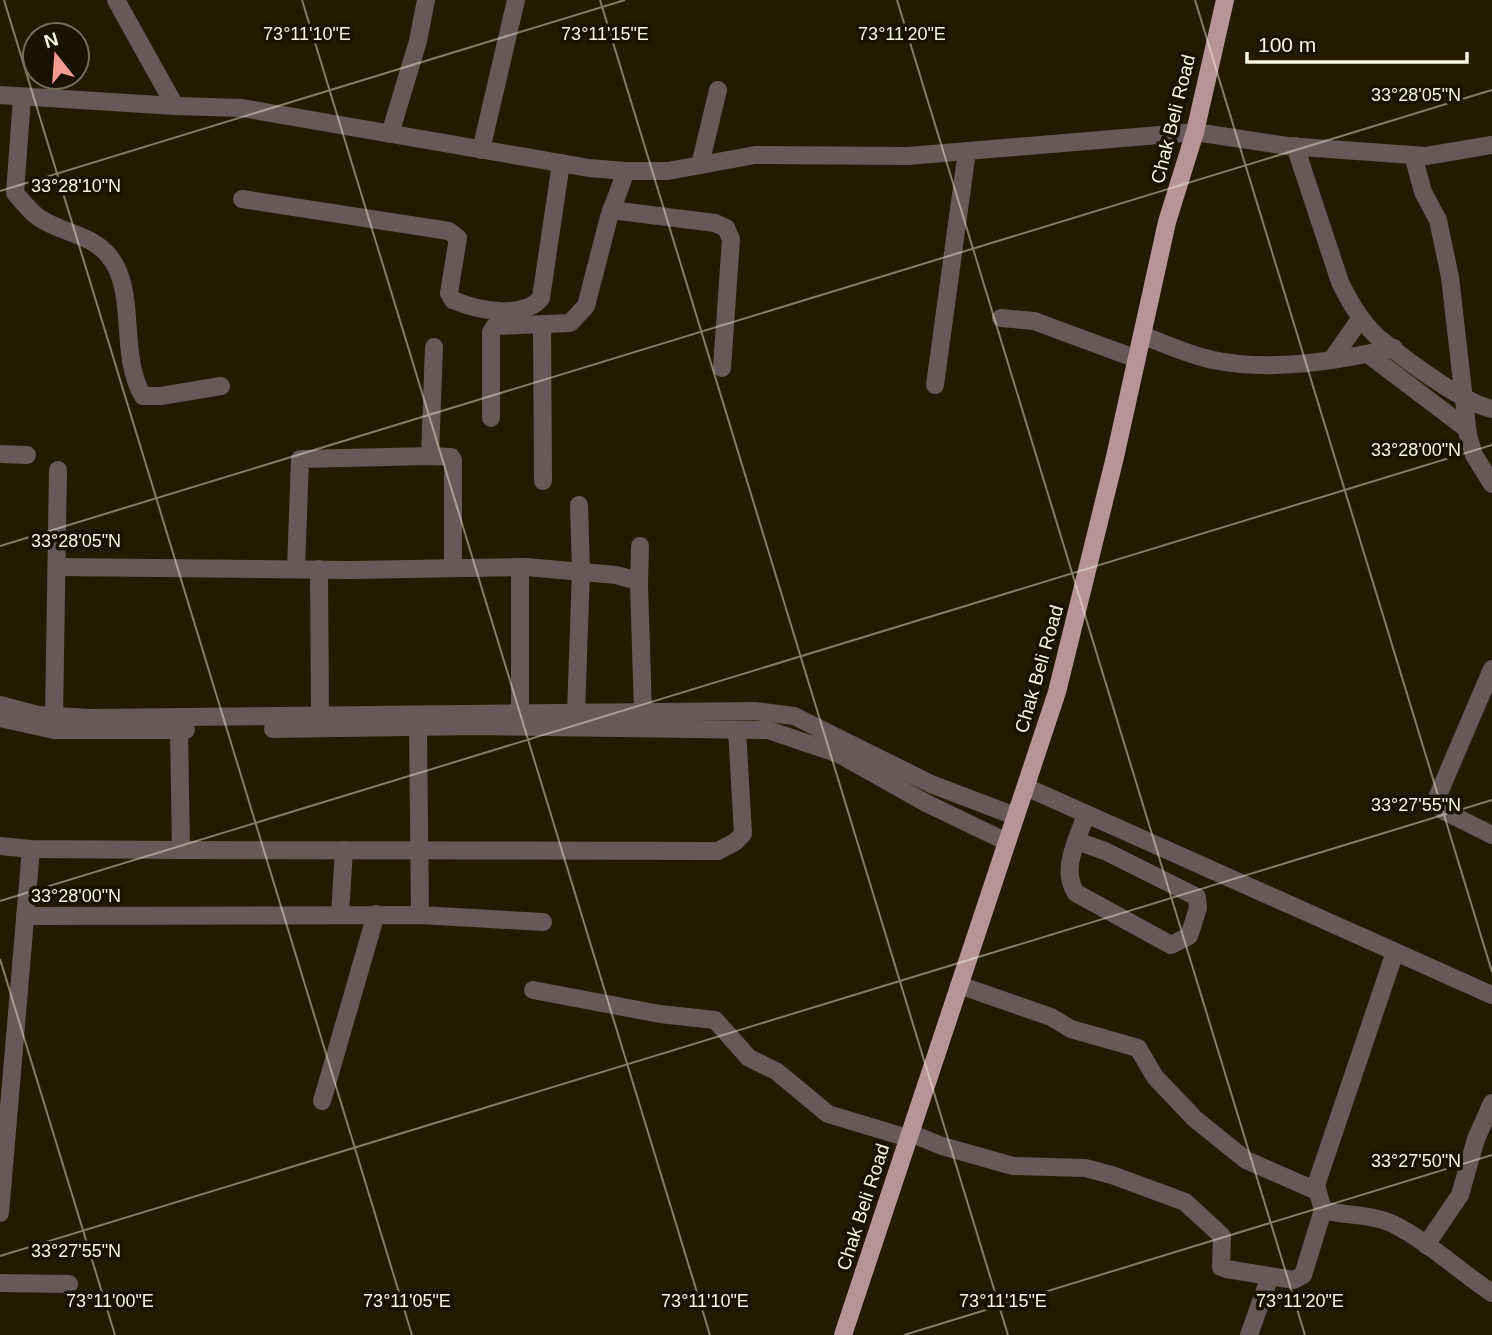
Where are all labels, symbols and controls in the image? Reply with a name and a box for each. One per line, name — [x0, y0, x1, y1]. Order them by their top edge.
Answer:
north arrow — [21, 21, 91, 91]
scale bar — [1247, 21, 1468, 65]
text: 73°11'10"E — [263, 24, 351, 44]
text: 73°11'15"E — [561, 24, 649, 44]
text: 73°11'20"E — [858, 24, 946, 44]
text: N — [42, 28, 61, 52]
text: 100 m — [1258, 33, 1316, 56]
street label: Chak Beli Road — [1147, 52, 1199, 186]
text: 33°28'05"N — [1371, 85, 1461, 105]
text: 33°28'10"N — [31, 176, 121, 196]
text: 33°28'00"N — [1371, 440, 1461, 460]
text: 33°28'05"N — [31, 531, 121, 551]
street label: Chak Beli Road — [1011, 603, 1067, 735]
text: 33°27'55"N — [1371, 795, 1461, 815]
text: 33°28'00"N — [31, 886, 121, 906]
street label: Chak Beli Road — [833, 1141, 893, 1273]
text: 33°27'50"N — [1371, 1151, 1461, 1171]
text: 33°27'55"N — [31, 1241, 121, 1261]
text: 73°11'00"E — [66, 1291, 154, 1311]
text: 73°11'05"E — [363, 1291, 451, 1311]
text: 73°11'10"E — [661, 1291, 749, 1311]
text: 73°11'15"E — [959, 1291, 1047, 1311]
text: 73°11'20"E — [1256, 1291, 1344, 1311]

